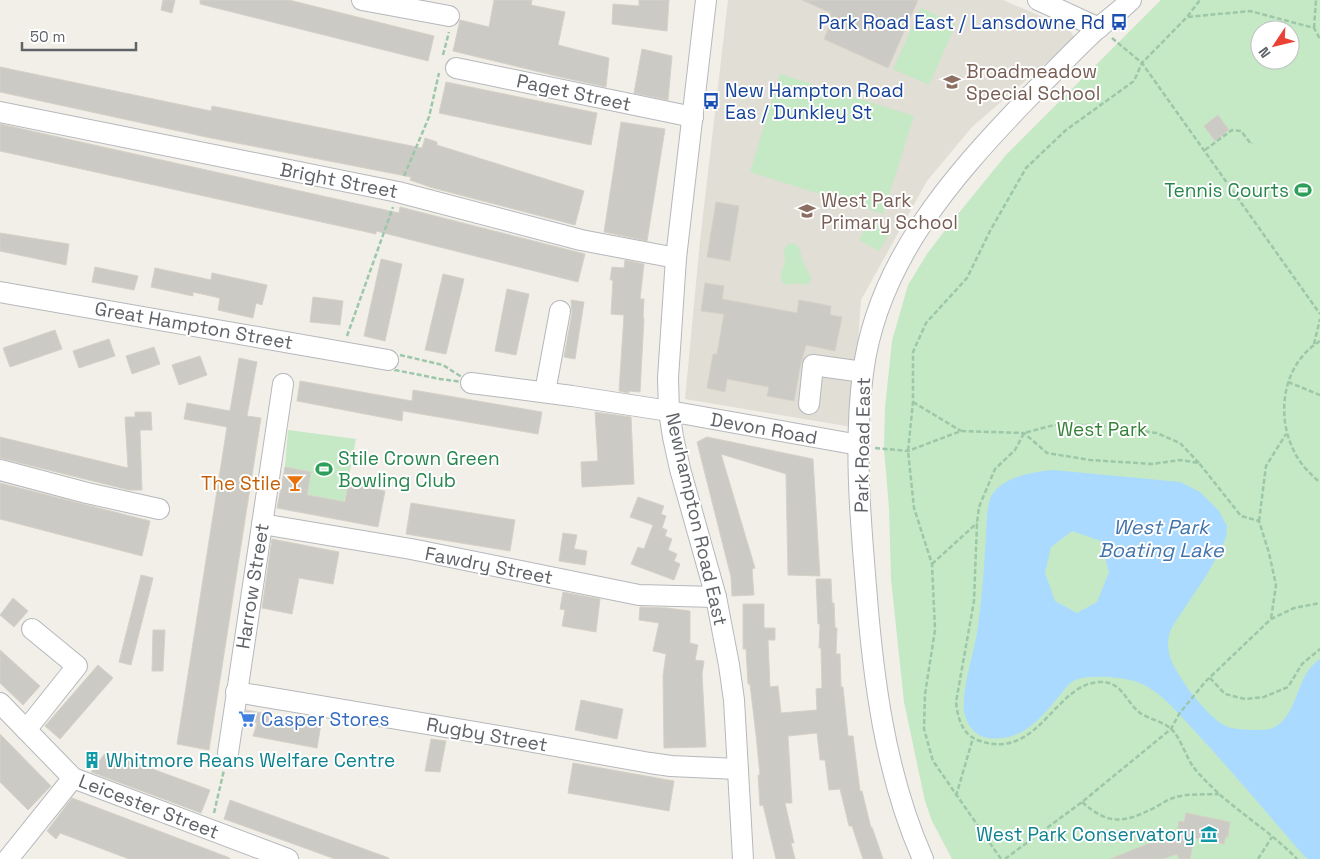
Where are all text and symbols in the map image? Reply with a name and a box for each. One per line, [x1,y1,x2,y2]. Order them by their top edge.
place label: Park Road East / Lansdowne Rd [818,10,1105,35]
bus stop icon: Park Road East / Lansdowne Rd [1109,12,1129,32]
scale bar [22,20,136,52]
north arrow [1250,20,1300,70]
text: 50 m [30,27,65,46]
text: N [1254,43,1274,61]
place label: Broadmeadow Special School [966,59,1100,106]
street label: Paget Street [514,68,634,117]
school or university icon: Broadmeadow Special School [942,72,962,92]
place label: New Hampton Road Eas / Dunkley St [725,78,904,125]
bus stop icon: New Hampton Road Eas / Dunkley St [701,91,721,111]
street label: Bright Street [278,157,400,204]
place label: Tennis Courts [1164,178,1289,203]
sports icon: Tennis Courts [1293,180,1313,200]
place label: West Park Primary School [821,188,958,235]
school or university icon: West Park Primary School [797,201,817,221]
street label: Great Hampton Street [93,296,295,355]
street label: Park Road East [849,377,876,513]
street label: Devon Road [708,407,819,450]
street label: Newhampton Road East [660,410,733,628]
park label: West Park [1057,417,1147,442]
place label: Stile Crown Green Bowling Club [338,446,500,493]
sports icon: Stile Crown Green Bowling Club [314,459,334,479]
place label: The Stile [201,471,281,496]
bar icon: The Stile [285,473,305,493]
water label: West Park Boating Lake [1098,514,1225,563]
street label: Harrow Street [230,521,275,651]
street label: Fawdry Street [423,541,555,590]
place label: Casper Stores [261,707,389,732]
supermarket icon: Casper Stores [237,709,257,729]
street label: Rugby Street [424,712,549,757]
place label: Whitmore Reans Welfare Centre [106,748,395,773]
building icon: Whitmore Reans Welfare Centre [82,750,102,770]
street label: Leicester Street [75,768,223,845]
place label: West Park Conservatory [976,822,1195,847]
museum icon: West Park Conservatory [1199,824,1219,844]

